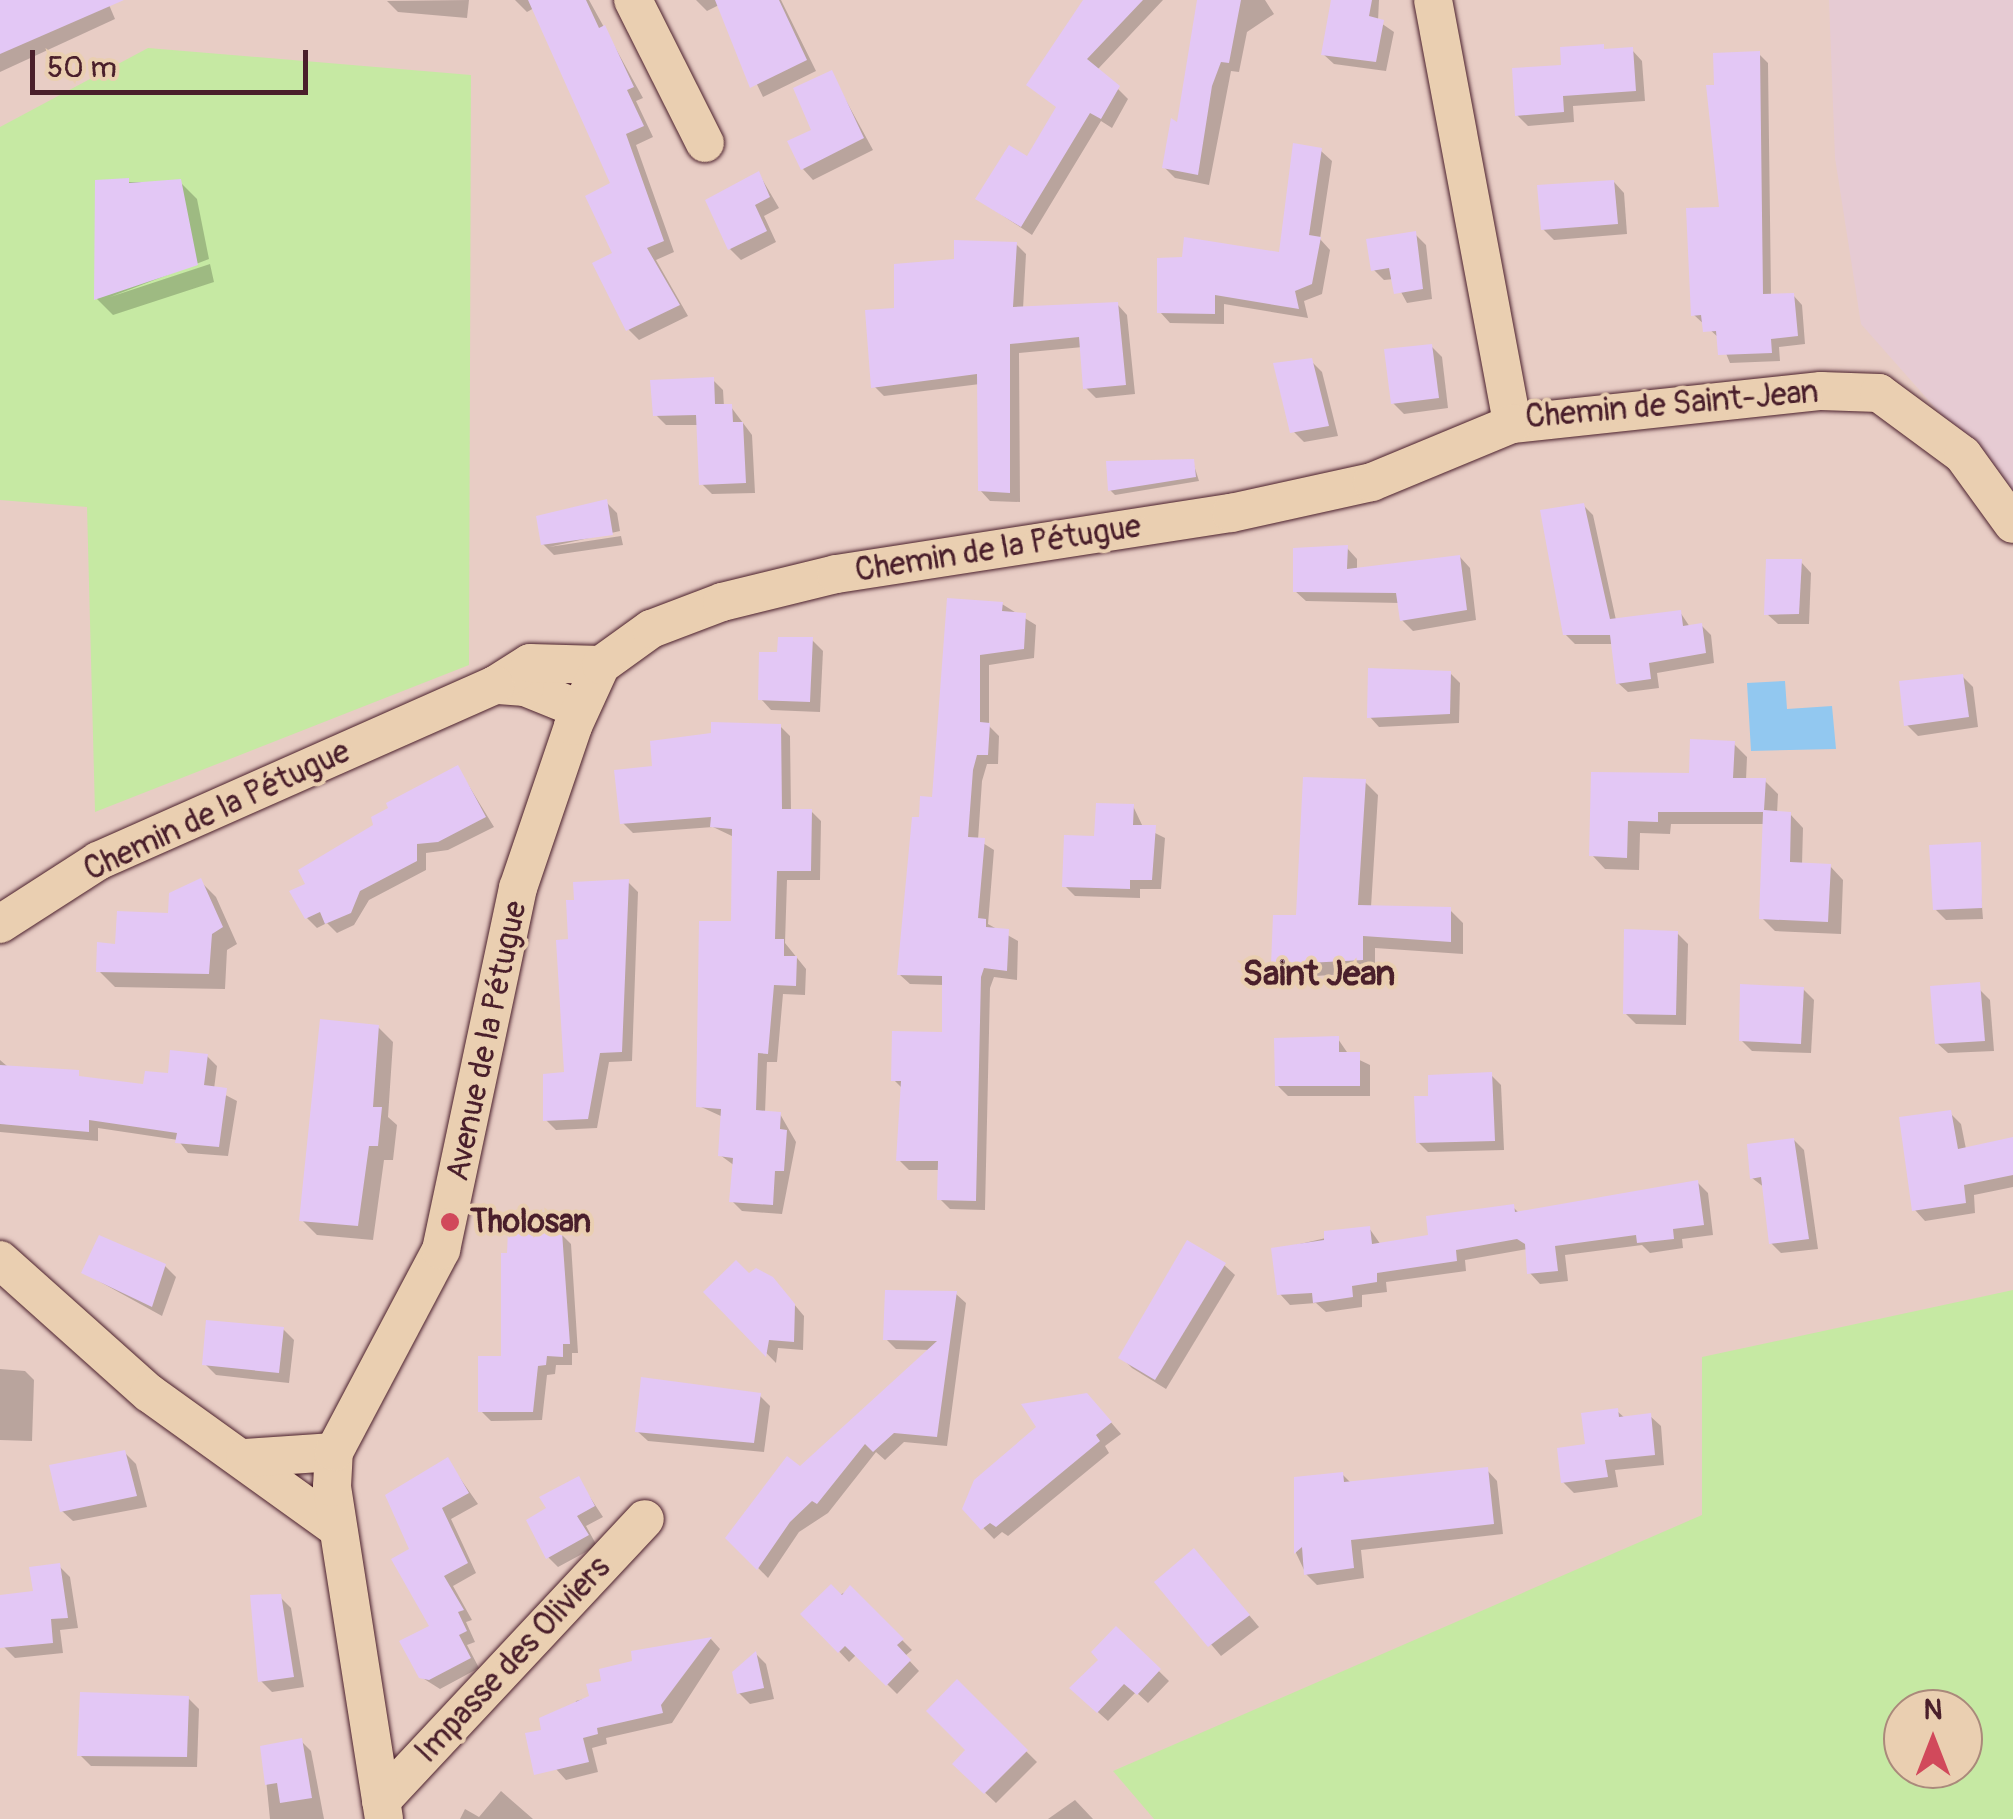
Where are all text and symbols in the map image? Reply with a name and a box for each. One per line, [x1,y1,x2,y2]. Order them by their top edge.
scale bar [35,30,312,92]
text: 50 m [47,49,117,86]
street label: Chemin de Saint-Jean [1524,373,1820,437]
street label: Chemin de la Pétugue [852,507,1144,591]
street label: Chemin de la Pétugue [78,733,356,889]
street label: Avenue de la Pétugue [439,898,535,1184]
district label: Saint Jean [1243,953,1395,995]
place label: Tholosan [470,1203,591,1241]
marker: Tholosan [439,1211,461,1233]
street label: Impasse des Oliviers [408,1549,618,1771]
north arrow [1883,1689,1983,1789]
text: N [1924,1693,1942,1728]

